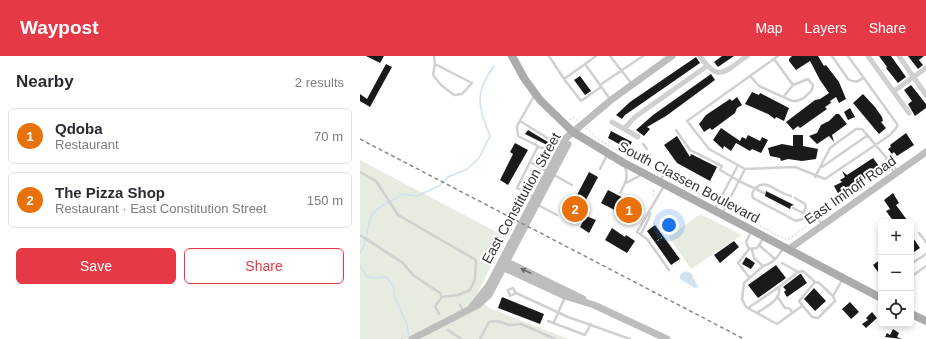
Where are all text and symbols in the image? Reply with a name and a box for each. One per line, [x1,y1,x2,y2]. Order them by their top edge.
text: Waypost [20,17,98,38]
text: Map [755,20,783,36]
text: Layers [805,20,847,36]
text: Share [869,20,906,36]
text: Nearby [16,72,74,91]
text: 2 results [295,75,344,90]
text: Qdoba [55,120,103,137]
text: 1 [26,129,34,144]
text: 70 m [314,129,343,144]
street label: East Constitution Street [478,130,564,266]
text: Restaurant [55,137,119,152]
street label: South Classen Boulevard [615,138,763,226]
street label: East Imhoff Road [801,152,899,228]
text: The Pizza Shop [55,184,165,201]
text: 2 [26,193,34,208]
text: 150 m [307,193,343,208]
pin: 2 [562,194,588,224]
pin: 1 [616,195,642,225]
text: Restaurant · East Constitution Street [55,201,267,216]
your location [659,215,679,235]
map controls [878,219,914,327]
button: + [878,219,914,255]
button: Save [16,248,176,284]
button: Share [184,248,344,284]
button: − [878,255,914,291]
one-way arrow [520,268,532,274]
button: locate [878,291,914,327]

